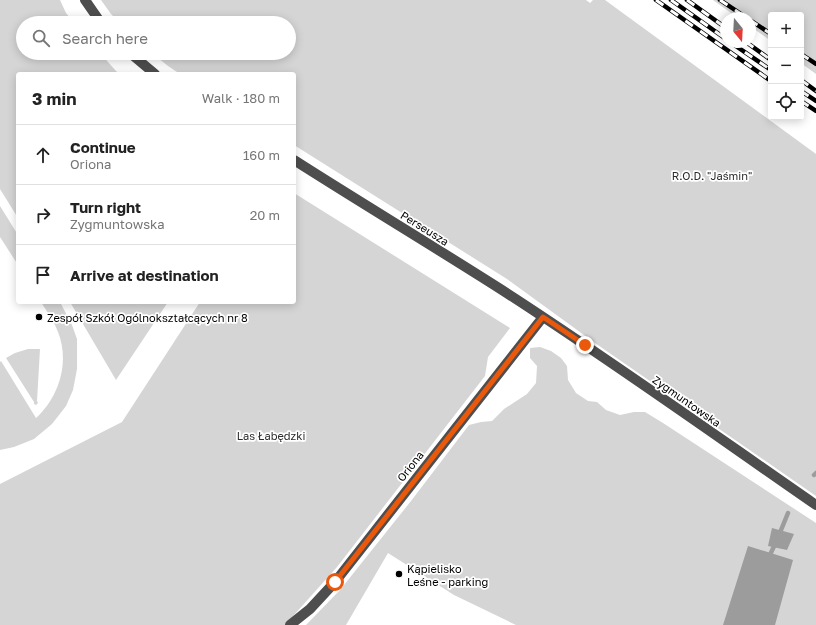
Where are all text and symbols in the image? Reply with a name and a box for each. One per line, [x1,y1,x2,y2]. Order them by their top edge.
north arrow [720,12,756,48]
map controls [768,12,804,120]
button: + [768,12,804,48]
search box [16,16,296,60]
icon: search [30,27,52,49]
text: Search here [62,29,148,47]
button: − [768,48,804,84]
button: locate [768,84,804,120]
text: 3 min [32,88,76,109]
text: Walk · 180 m [202,90,280,106]
text: Continue [70,138,136,156]
icon: ahead [32,144,54,166]
text: 160 m [243,147,280,163]
text: Oriona [70,156,111,172]
park label: R.O.D. "Jaśmin" [672,169,752,182]
text: Turn right [70,198,141,216]
icon: right [32,204,54,226]
text: 20 m [250,207,280,223]
street label: Perseusza [399,208,451,248]
text: Zygmuntowska [70,216,165,232]
icon: arrive [32,264,54,286]
text: Arrive at destination [70,266,219,284]
place label: Zespół Szkół Ogólnokształcących nr 8 [47,311,248,324]
marker: Zespół Szkół Ogólnokształcących nr 8 [34,312,44,322]
route end [576,336,594,354]
street label: Zygmuntowska [650,373,724,429]
park label: Las Łabędzki [237,429,305,442]
street label: Oriona [394,448,426,484]
place label: Kąpielisko Leśne - parking [407,562,488,588]
marker: Kąpielisko Leśne - parking [394,569,404,579]
route start [326,573,344,591]

